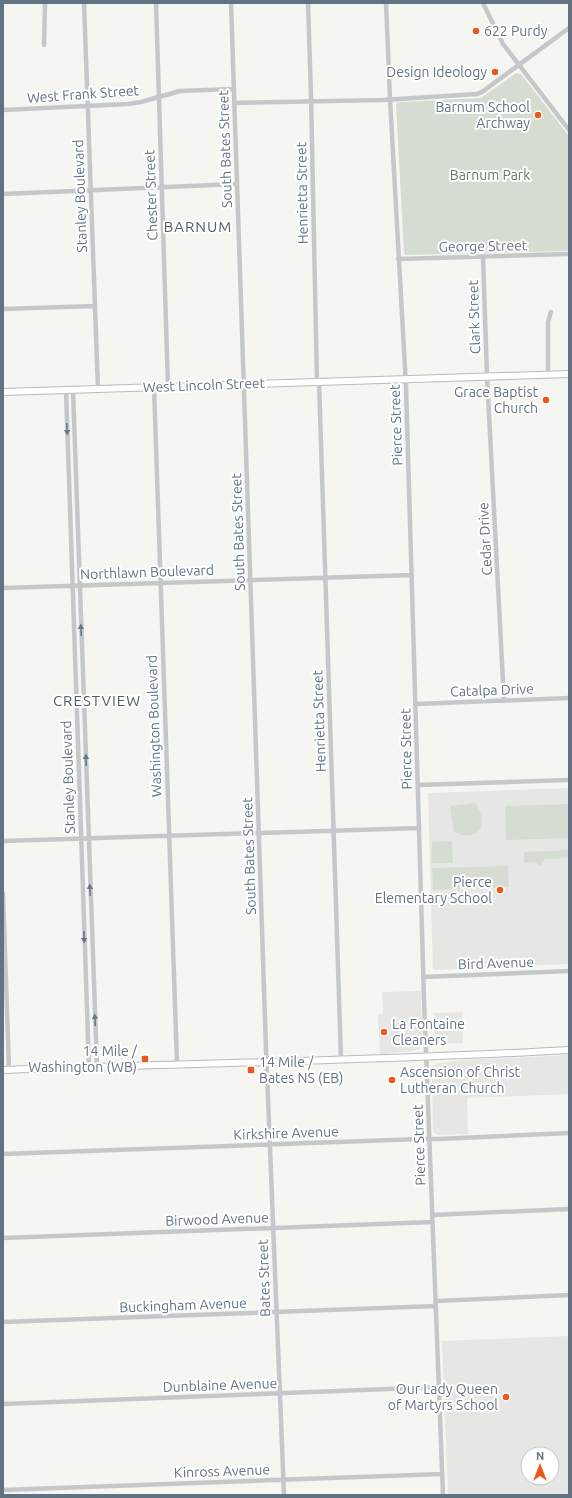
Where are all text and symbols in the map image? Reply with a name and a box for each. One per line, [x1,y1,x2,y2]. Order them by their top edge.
place label: 622 Purdy [484,23,548,39]
marker: 622 Purdy [471,26,481,36]
place label: Design Ideology [386,64,487,80]
marker: Design Ideology [490,67,500,77]
street label: West Frank Street [26,82,140,106]
street label: South Bates Street [215,89,235,208]
place label: Barnum School Archway [435,99,530,131]
marker: Barnum School Archway [533,110,543,120]
street label: Stanley Boulevard [70,139,90,253]
street label: Henrietta Street [293,141,311,244]
street label: Chester Street [141,149,161,241]
park label: Barnum Park [450,167,530,183]
district label: BARNUM [164,218,232,235]
street label: George Street [439,237,528,255]
street label: Clark Street [465,279,483,354]
street label: West Lincoln Street [143,375,266,395]
street label: Pierce Street [387,384,405,466]
place label: Grace Baptist Church [454,384,538,416]
marker: Grace Baptist Church [541,395,551,405]
one-way arrow [64,423,70,436]
street label: South Bates Street [228,472,248,591]
street label: Cedar Drive [475,502,495,576]
street label: Northlawn Boulevard [80,562,214,582]
one-way arrow [78,624,85,636]
street label: Washington Boulevard [144,655,164,797]
street label: Henrietta Street [309,669,329,772]
street label: Catalpa Drive [450,681,534,699]
district label: CRESTVIEW [53,692,141,709]
street label: Pierce Street [397,708,415,790]
street label: Stanley Boulevard [58,720,78,834]
one-way arrow [83,753,89,766]
street label: South Bates Street [239,796,259,915]
place label: Pierce Elementary School [375,874,492,906]
one-way arrow [87,883,93,896]
marker: Pierce Elementary School [495,885,505,895]
one-way arrow [81,931,88,943]
street label: Bird Avenue [458,954,534,972]
one-way arrow [92,1013,98,1026]
place label: La Fontaine Cleaners [392,1016,465,1048]
marker: La Fontaine Cleaners [379,1027,389,1037]
place label: 14 Mile / Washington (WB) [28,1043,138,1075]
marker: 14 Mile / Washington (WB) [140,1054,150,1064]
place label: 14 Mile / Bates NS (EB) [259,1054,343,1086]
place label: Ascension of Christ Lutheran Church [400,1064,521,1096]
marker: 14 Mile / Bates NS (EB) [246,1065,256,1075]
marker: Ascension of Christ Lutheran Church [387,1075,397,1085]
street label: Pierce Street [410,1104,428,1186]
street label: Kirkshire Avenue [233,1123,339,1143]
street label: Birwood Avenue [165,1209,269,1229]
street label: Bates Street [255,1238,273,1317]
street label: Buckingham Avenue [119,1295,247,1315]
street label: Dunblaine Avenue [163,1375,277,1395]
place label: Our Lady Queen of Martyrs School [388,1381,498,1413]
marker: Our Lady Queen of Martyrs School [501,1392,511,1402]
north arrow [520,1446,560,1486]
text: N [536,1450,544,1462]
street label: Kinross Avenue [174,1461,270,1481]

